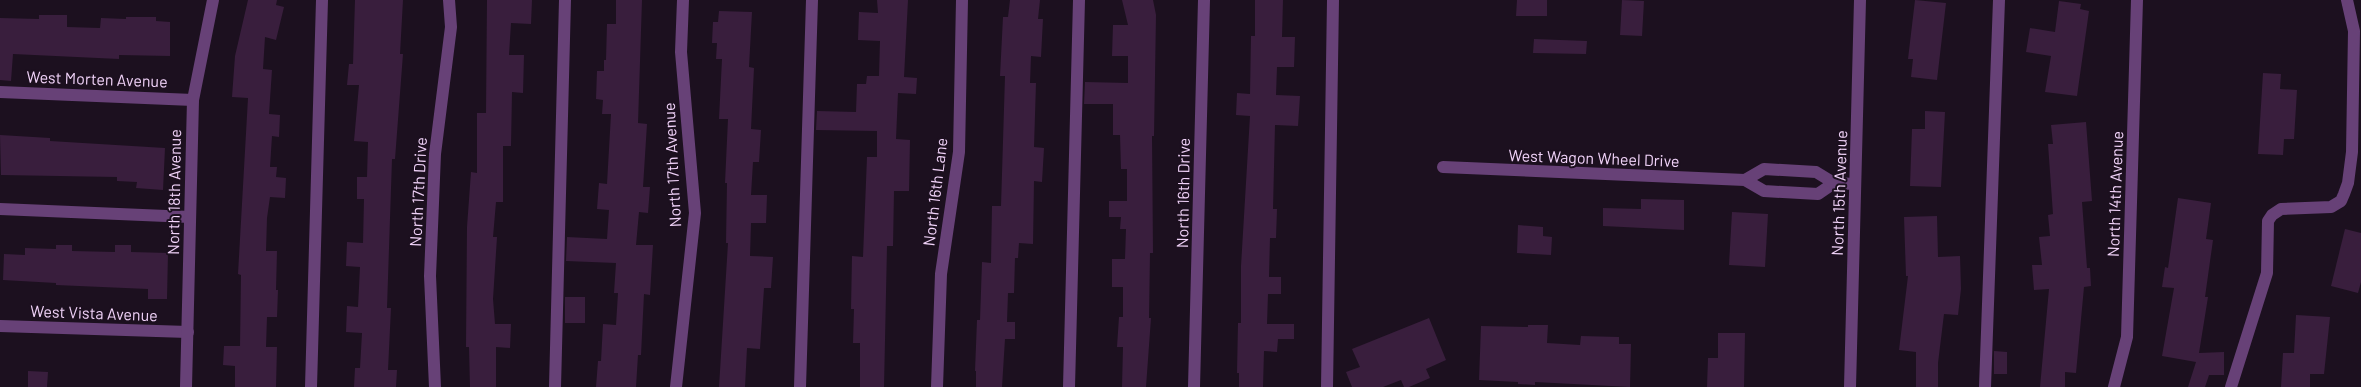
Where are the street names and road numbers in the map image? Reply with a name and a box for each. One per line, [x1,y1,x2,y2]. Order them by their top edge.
street label: West Morten Avenue [26,67,168,90]
street label: North 17th Avenue [659,102,684,228]
street label: North 18th Avenue [163,129,184,255]
street label: North 15th Avenue [1827,130,1850,256]
street label: North 14th Avenue [2103,131,2126,257]
street label: North 17th Drive [405,137,430,247]
street label: North 16th Lane [918,137,951,247]
street label: North 16th Drive [1172,138,1193,248]
street label: West Wagon Wheel Drive [1508,145,1680,170]
street label: West Vista Avenue [30,301,158,324]

